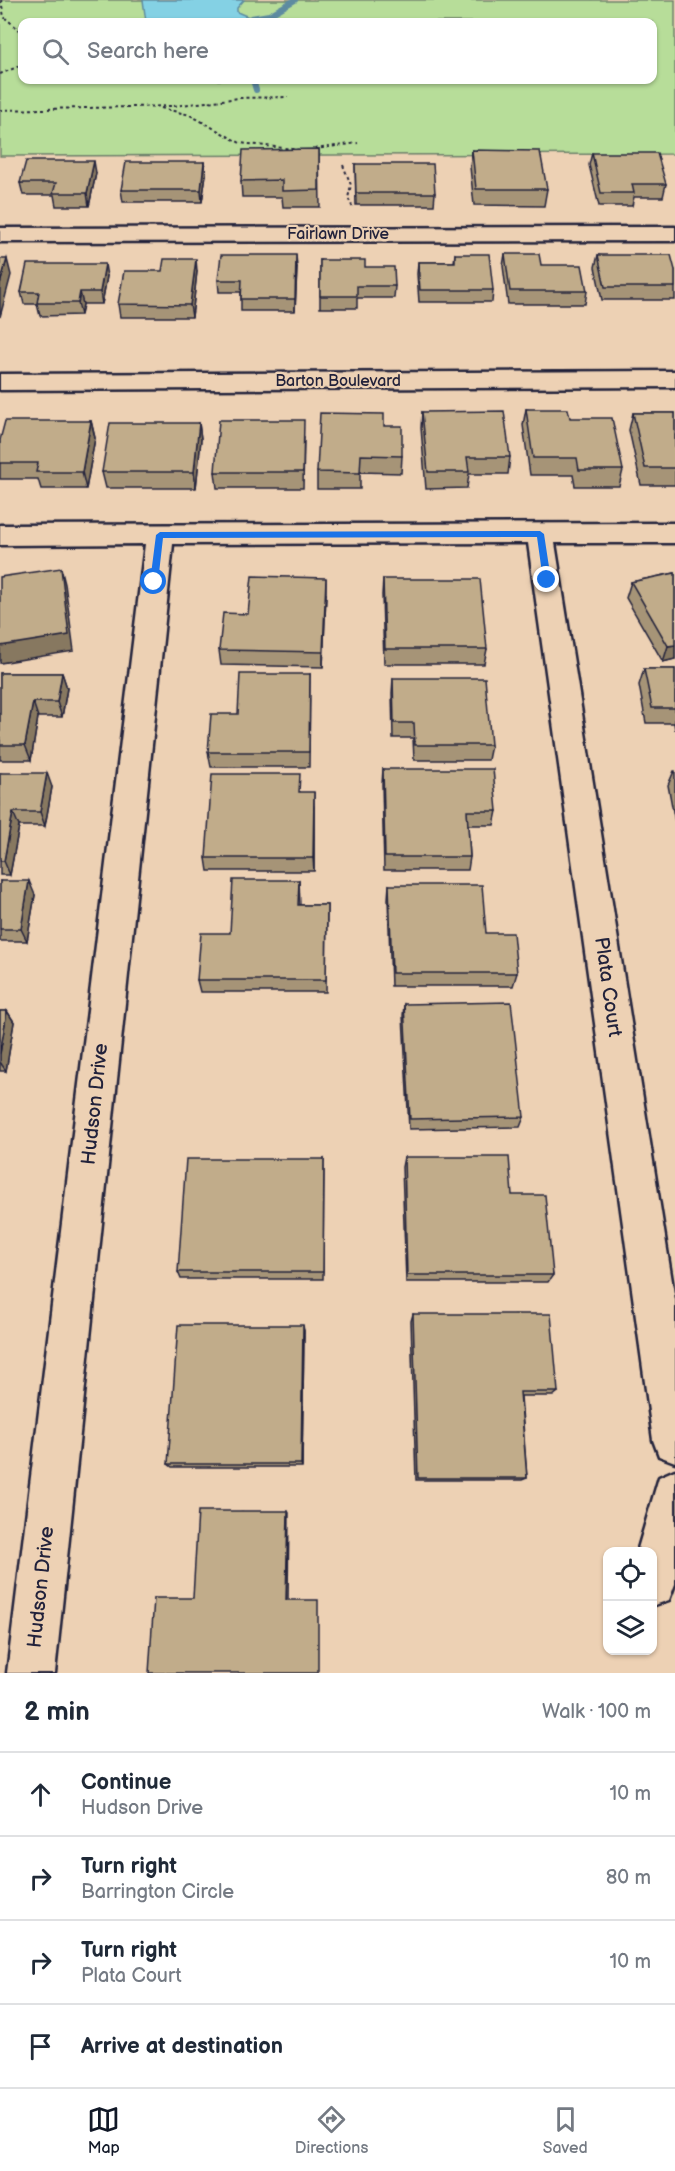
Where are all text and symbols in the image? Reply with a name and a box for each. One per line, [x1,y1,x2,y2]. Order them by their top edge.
search box [18,18,657,84]
icon: search [39,35,72,68]
text: Search here [87,38,209,65]
street label: Fairlawn Drive [287,225,389,244]
street label: Barton Boulevard [275,372,401,391]
route end [533,566,559,592]
route start [140,568,166,594]
street label: Plata Court [589,936,627,1038]
street label: Hudson Drive [77,1042,113,1166]
street label: Hudson Drive [23,1525,59,1649]
map controls [603,1547,657,1655]
button: locate [603,1547,657,1601]
button: layers [603,1601,657,1655]
text: 2 min [24,1697,90,1728]
text: Walk · 100 m [542,1700,651,1724]
text: Continue [81,1769,171,1796]
icon: ahead [24,1778,57,1811]
text: 10 m [610,1782,651,1806]
text: Hudson Drive [81,1796,203,1820]
text: Turn right [81,1853,177,1880]
icon: right [24,1862,57,1895]
text: 80 m [606,1866,651,1890]
text: Barrington Circle [81,1880,234,1904]
text: Turn right [81,1937,177,1964]
icon: right [24,1946,57,1979]
text: 10 m [610,1950,651,1974]
text: Plata Court [81,1964,182,1988]
icon: arrive [24,2030,57,2063]
text: Arrive at destination [81,2033,283,2060]
tab: Map [87,2103,120,2158]
tab: Directions [295,2103,368,2158]
tab: Saved [543,2103,588,2158]

